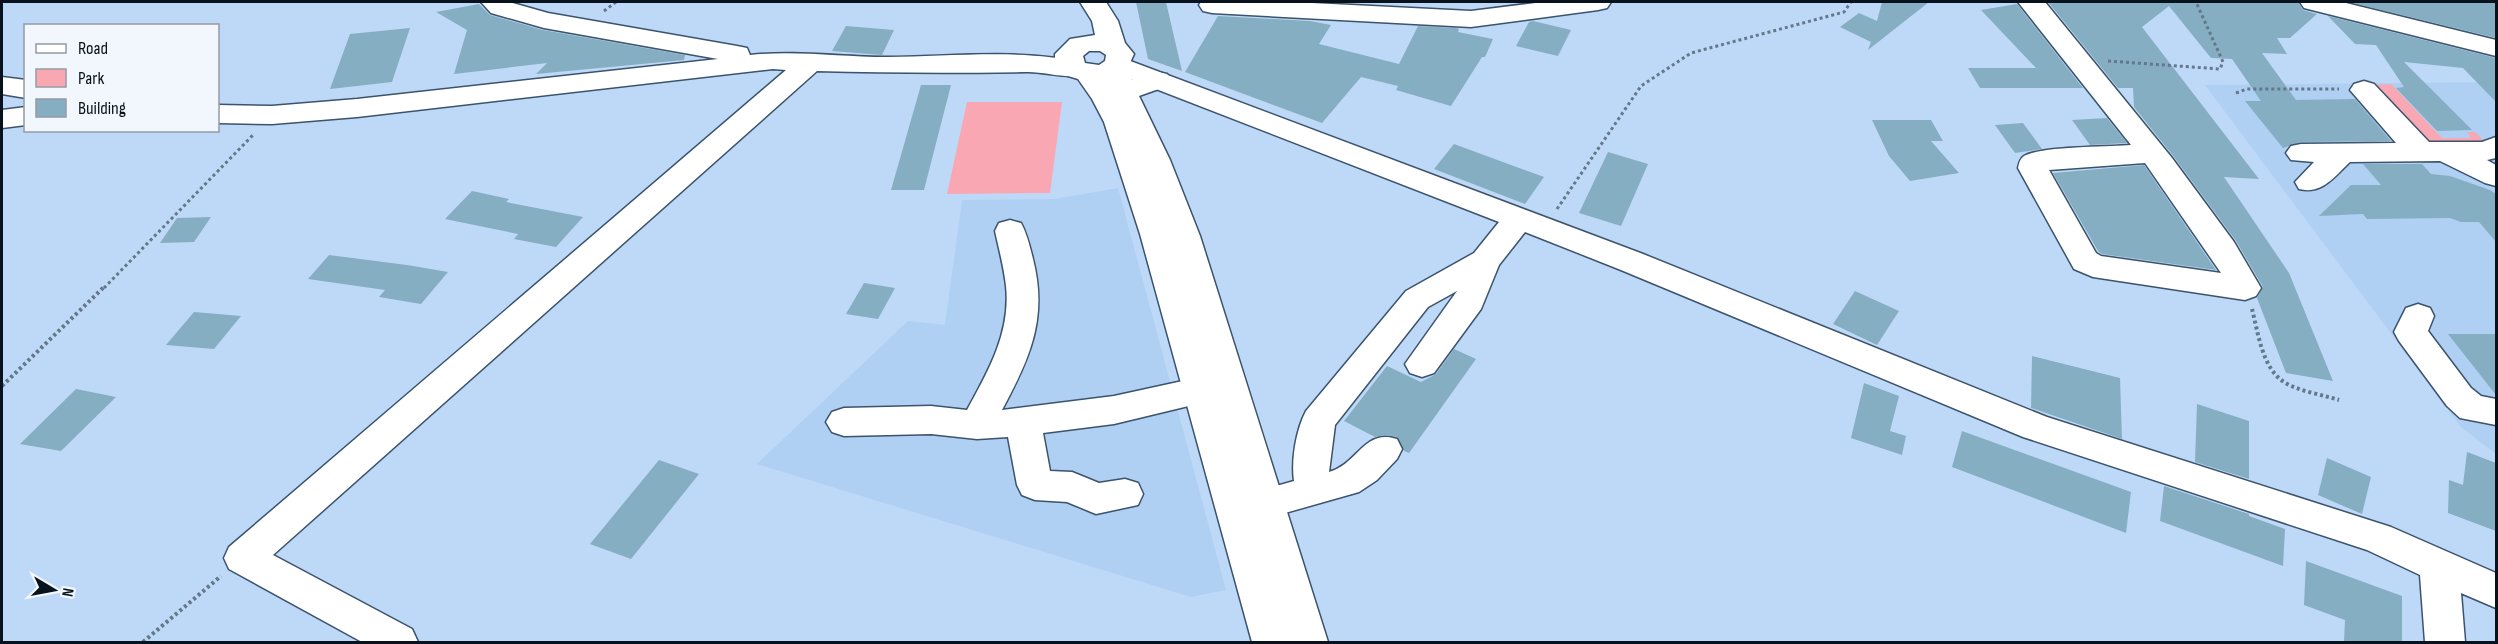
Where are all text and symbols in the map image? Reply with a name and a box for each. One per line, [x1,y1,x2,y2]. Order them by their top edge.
legend [24,24,219,132]
text: Road [78,38,108,59]
text: Park [78,68,104,89]
text: Building [78,98,126,119]
north arrow [24,560,84,620]
text: N [57,586,77,598]

